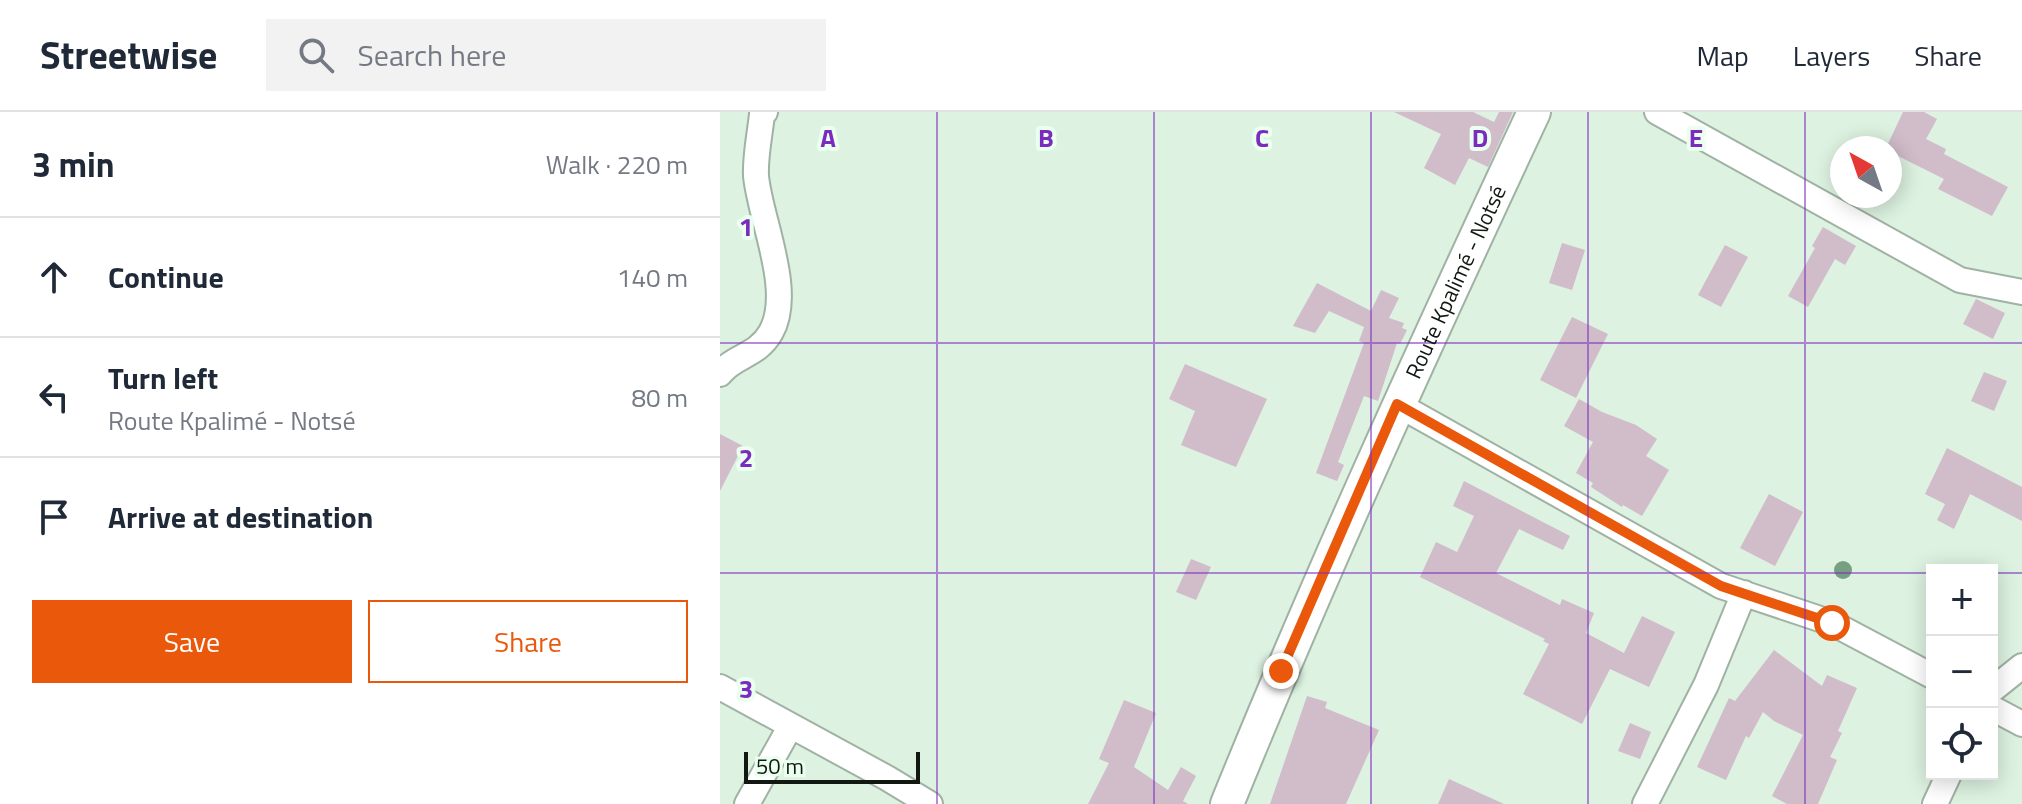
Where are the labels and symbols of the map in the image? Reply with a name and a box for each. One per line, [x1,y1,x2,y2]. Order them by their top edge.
text: A [820,118,836,157]
text: B [1038,118,1054,157]
text: C [1255,118,1269,157]
text: D [1472,118,1488,157]
text: E [1689,118,1703,157]
north arrow [1830,136,1902,208]
street label: Route Kpalimé - Notsé [1396,179,1515,384]
text: 1 [739,207,753,246]
text: 2 [739,438,753,477]
route start [1814,605,1850,641]
route end [1263,653,1299,689]
text: 3 [739,669,753,708]
scale bar [744,748,920,784]

